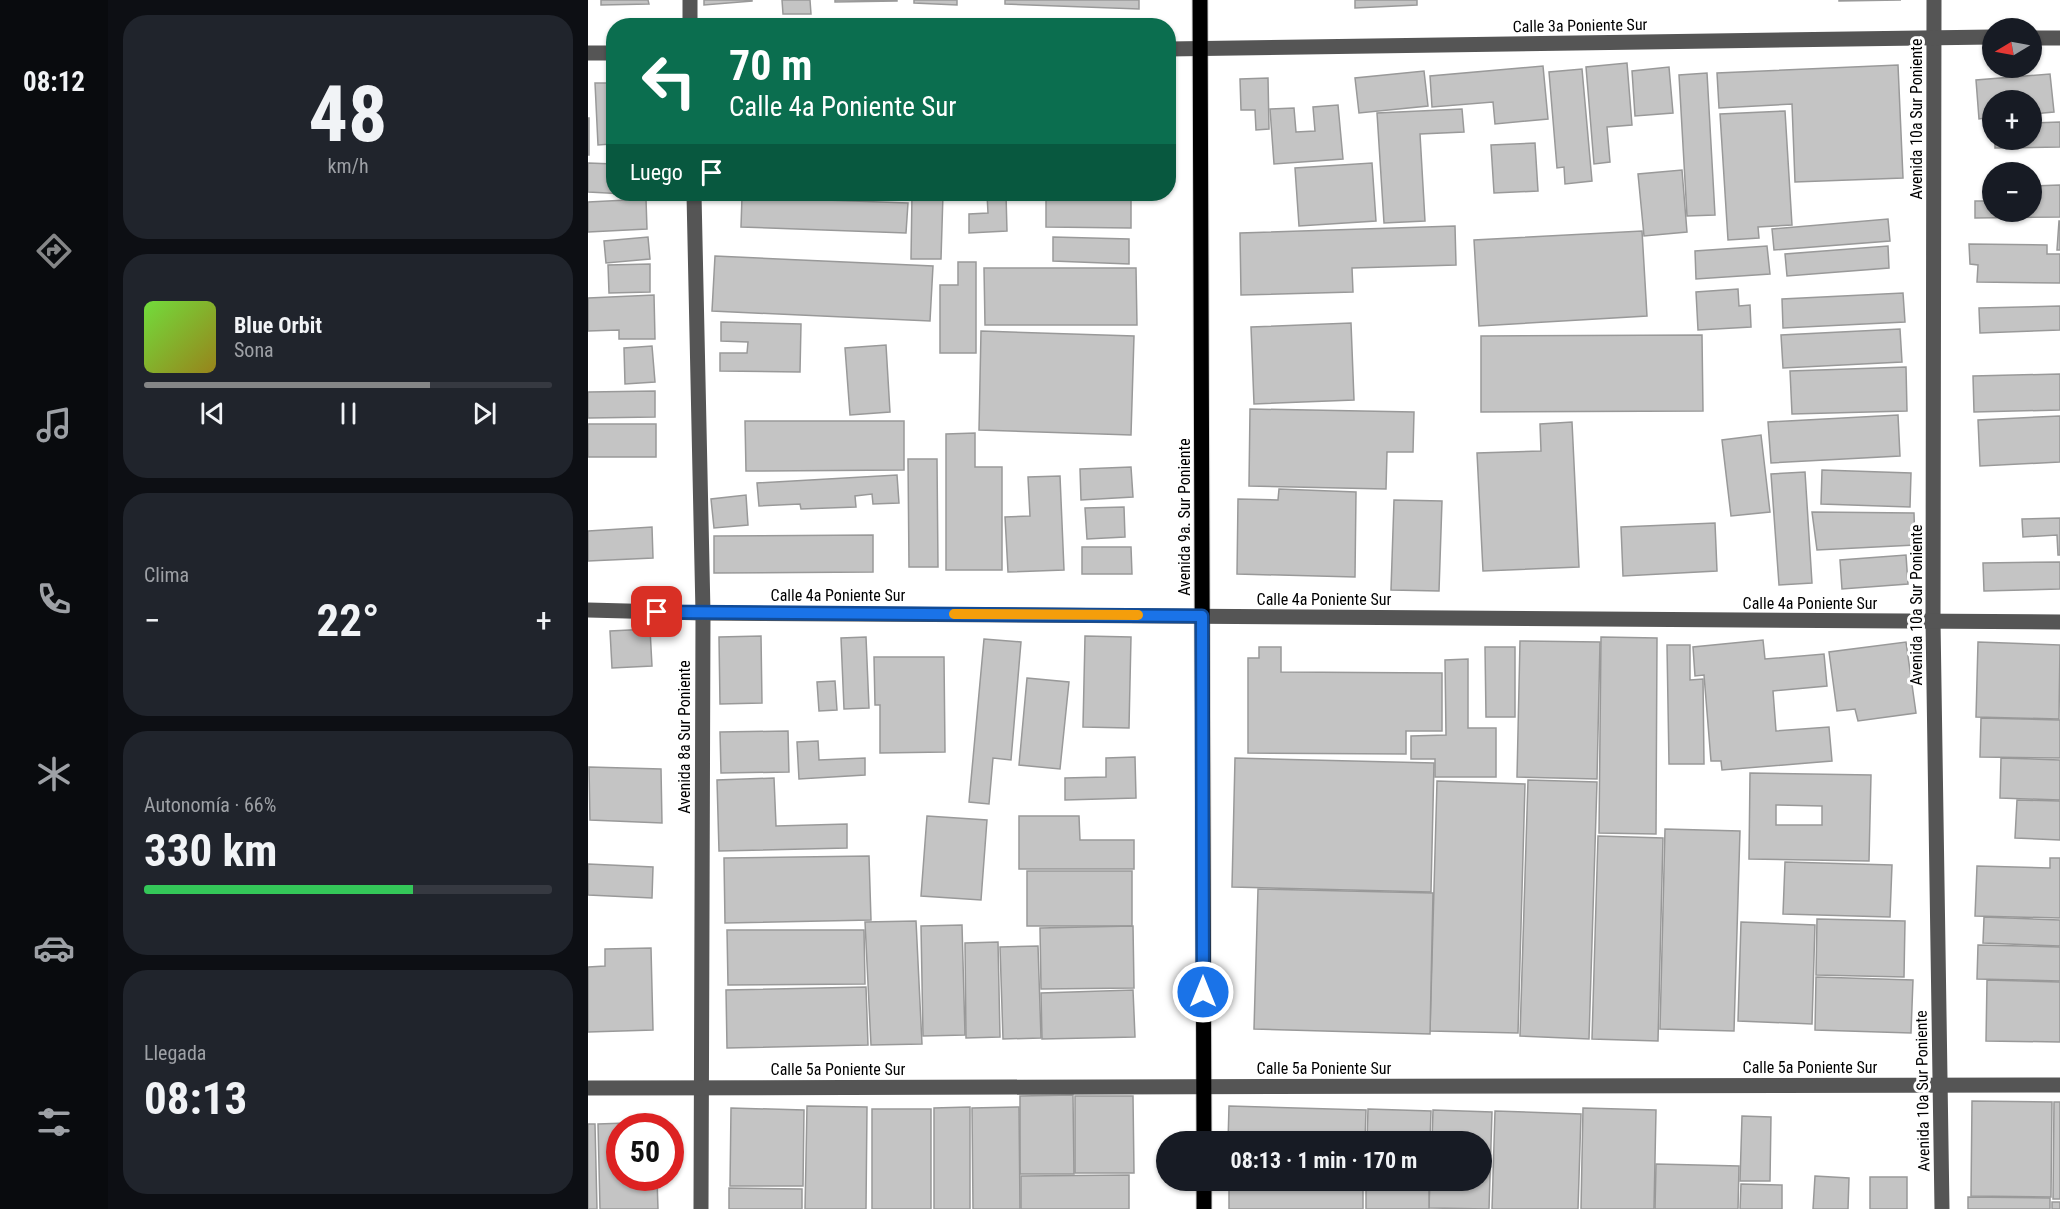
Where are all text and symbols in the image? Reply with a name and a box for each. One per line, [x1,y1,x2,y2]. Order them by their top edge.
street label: Calle 3a Poniente Sur [1512,15,1648,36]
north arrow [1982,18,2042,78]
map controls [1982,18,2042,222]
street label: Avenida 10a Sur Poniente [1907,38,1926,200]
text: 70 m [729,41,812,90]
icon: left [630,42,708,120]
text: 08:12 [23,66,85,98]
text: 48 [309,69,387,160]
button: + [1982,90,2042,150]
text: Calle 4a Poniente Sur [729,91,956,123]
text: km/h [327,154,369,178]
icon: arrive [695,156,728,189]
text: Luego [630,160,683,185]
button: − [1982,162,2042,222]
icon: directions [33,230,75,272]
text: Blue Orbit [234,313,322,338]
text: Sona [234,338,274,362]
icon: previous [196,397,229,430]
icon: pause [332,397,365,430]
icon: next [468,397,501,430]
icon: music [33,404,75,446]
street label: Avenida 9a. Sur Poniente [1175,438,1194,596]
street label: Avenida 10a Sur Poniente [1907,524,1926,686]
text: Clima [144,563,189,587]
icon: phone [33,578,75,620]
pin [631,586,682,637]
street label: Calle 4a Poniente Sur [771,586,906,605]
street label: Calle 4a Poniente Sur [1257,590,1392,609]
text: 22° [317,594,380,647]
street label: Calle 4a Poniente Sur [1743,594,1878,613]
icon: arrive [640,595,673,628]
text: − [144,601,161,640]
text: + [536,601,552,640]
street label: Avenida 8a Sur Poniente [675,660,694,814]
icon: climate [33,753,75,795]
text: Autonomía · 66% [144,793,276,817]
text: 330 km [144,824,277,877]
icon: car [33,927,75,969]
position arrow [1171,960,1235,1024]
street label: Avenida 10a Sur Poniente [1912,1010,1933,1172]
text: Llegada [144,1041,206,1065]
street label: Calle 5a Poniente Sur [1743,1058,1878,1077]
street label: Calle 5a Poniente Sur [1257,1059,1392,1078]
street label: Calle 5a Poniente Sur [771,1060,906,1079]
text: 08:13 [144,1072,247,1125]
icon: filters [33,1101,75,1143]
speed limit sign: 50 [606,1113,684,1191]
text: 08:13 · 1 min · 170 m [1231,1148,1417,1173]

